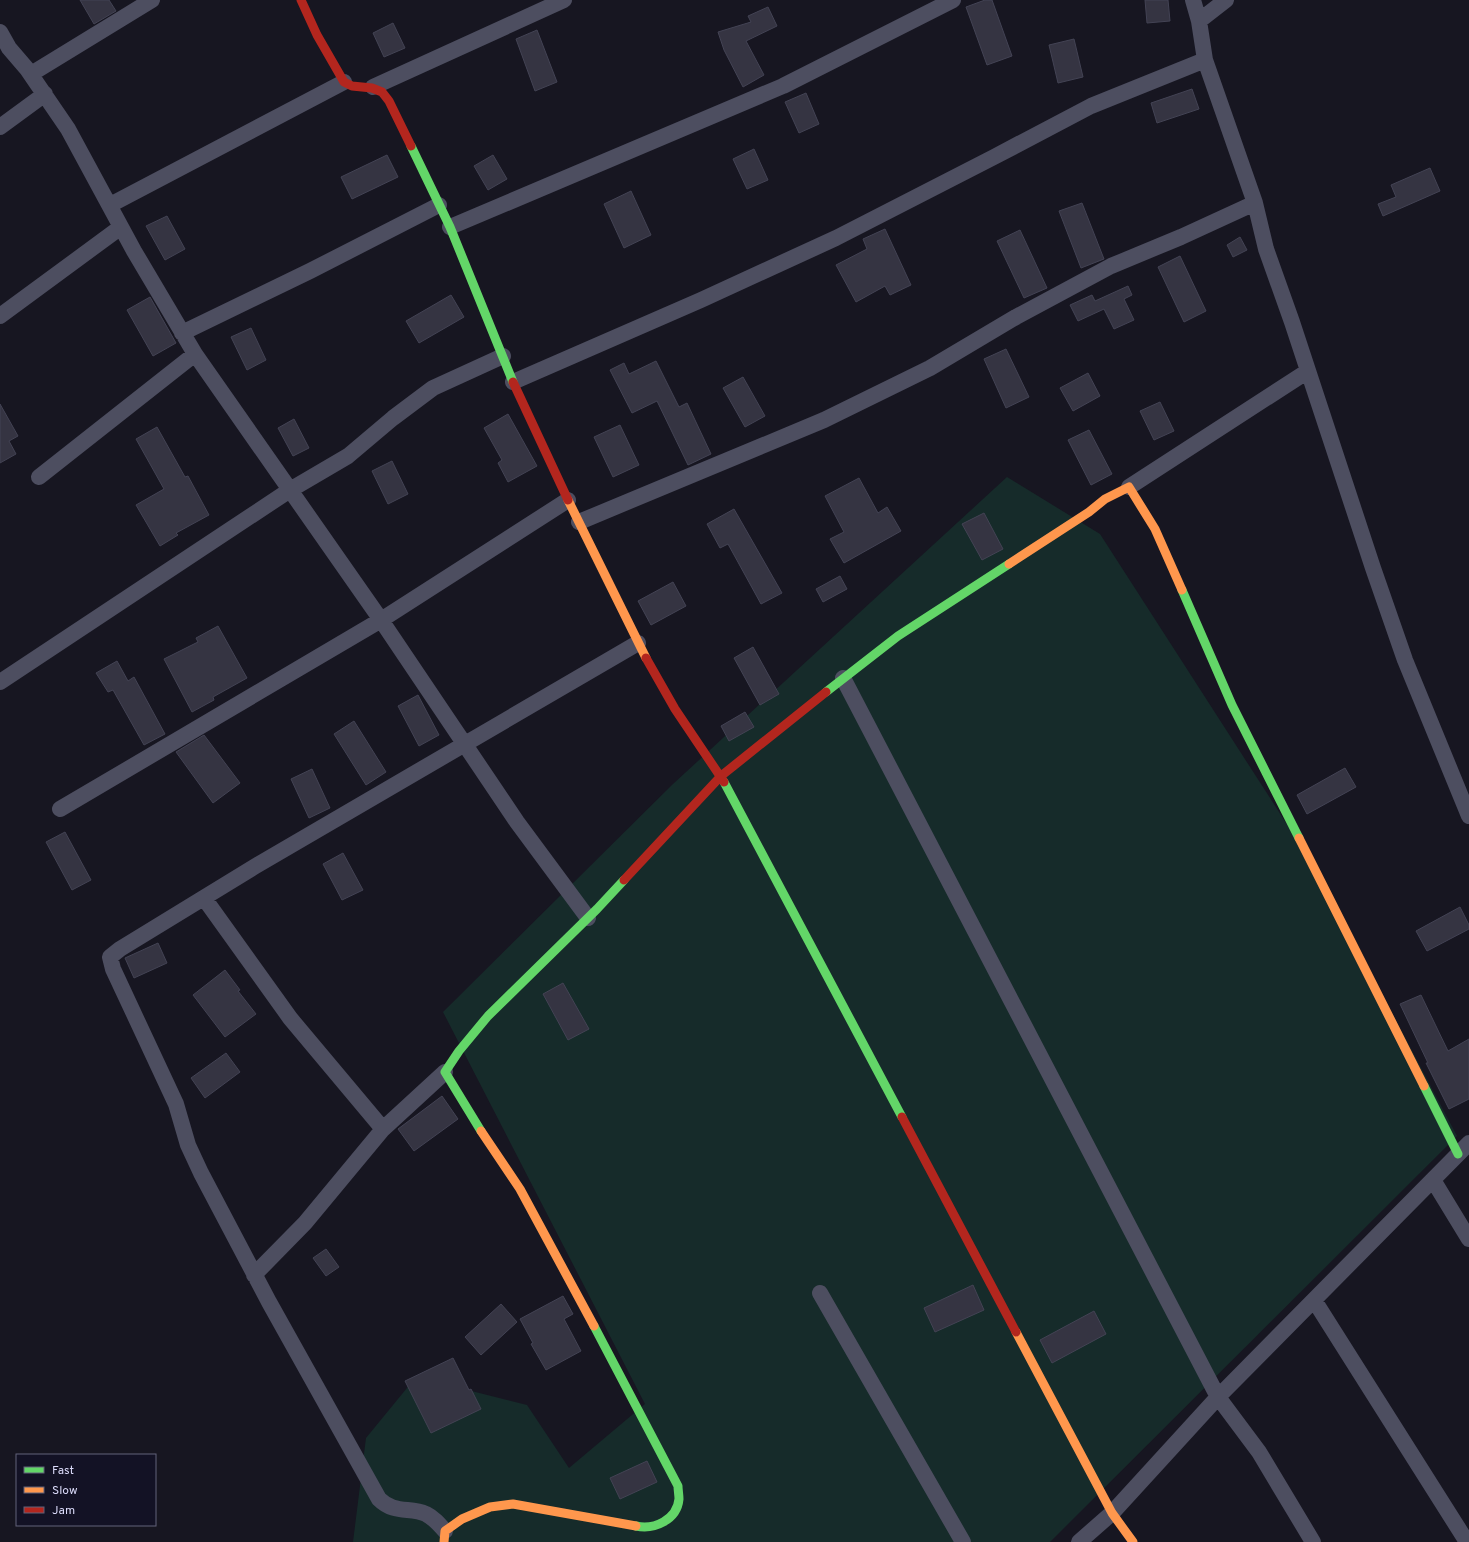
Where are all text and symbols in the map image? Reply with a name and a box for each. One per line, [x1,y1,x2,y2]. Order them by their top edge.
legend [16,1454,156,1526]
text: Fast [52,1463,74,1479]
text: Slow [52,1483,78,1499]
text: Jam [52,1503,75,1519]

